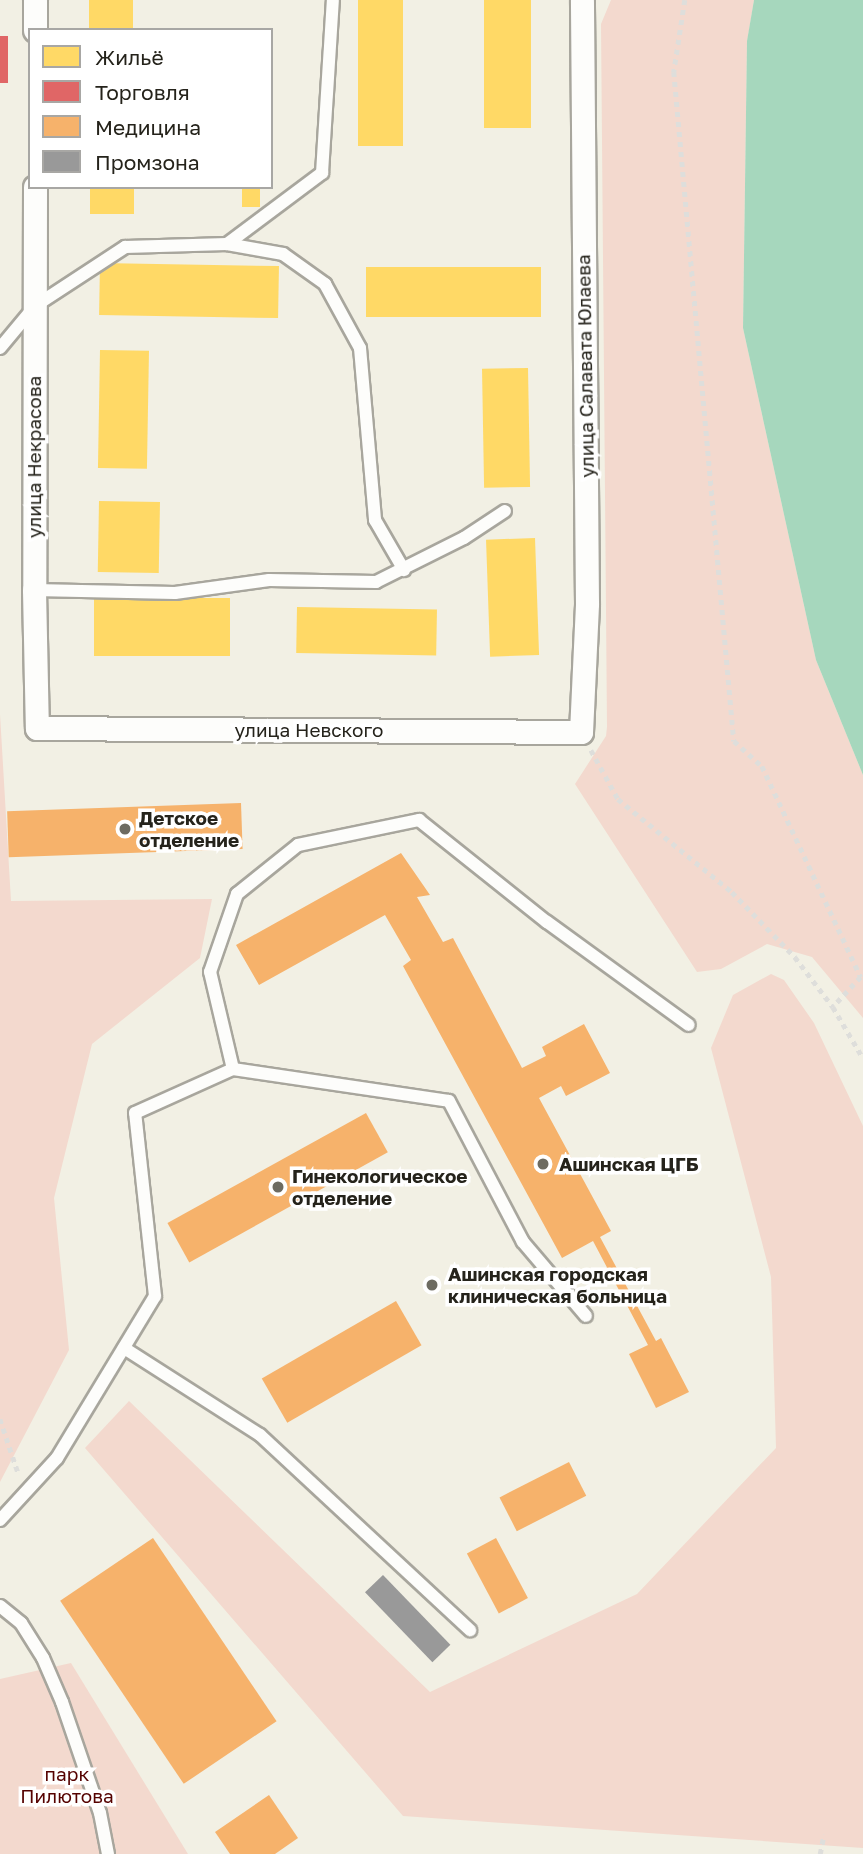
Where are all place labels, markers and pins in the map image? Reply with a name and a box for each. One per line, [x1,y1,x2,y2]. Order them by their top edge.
place label: Детское отделение [139,807,239,851]
marker: Детское отделение [117,821,133,837]
place label: Ашинская ЦГБ [559,1153,699,1175]
marker: Ашинская ЦГБ [533,1154,553,1174]
place label: Гинекологическое отделение [292,1165,468,1209]
marker: Гинекологическое отделение [270,1179,286,1195]
place label: Ашинская городская клиническая больница [448,1263,667,1307]
marker: Ашинская городская клиническая больница [422,1275,442,1295]

